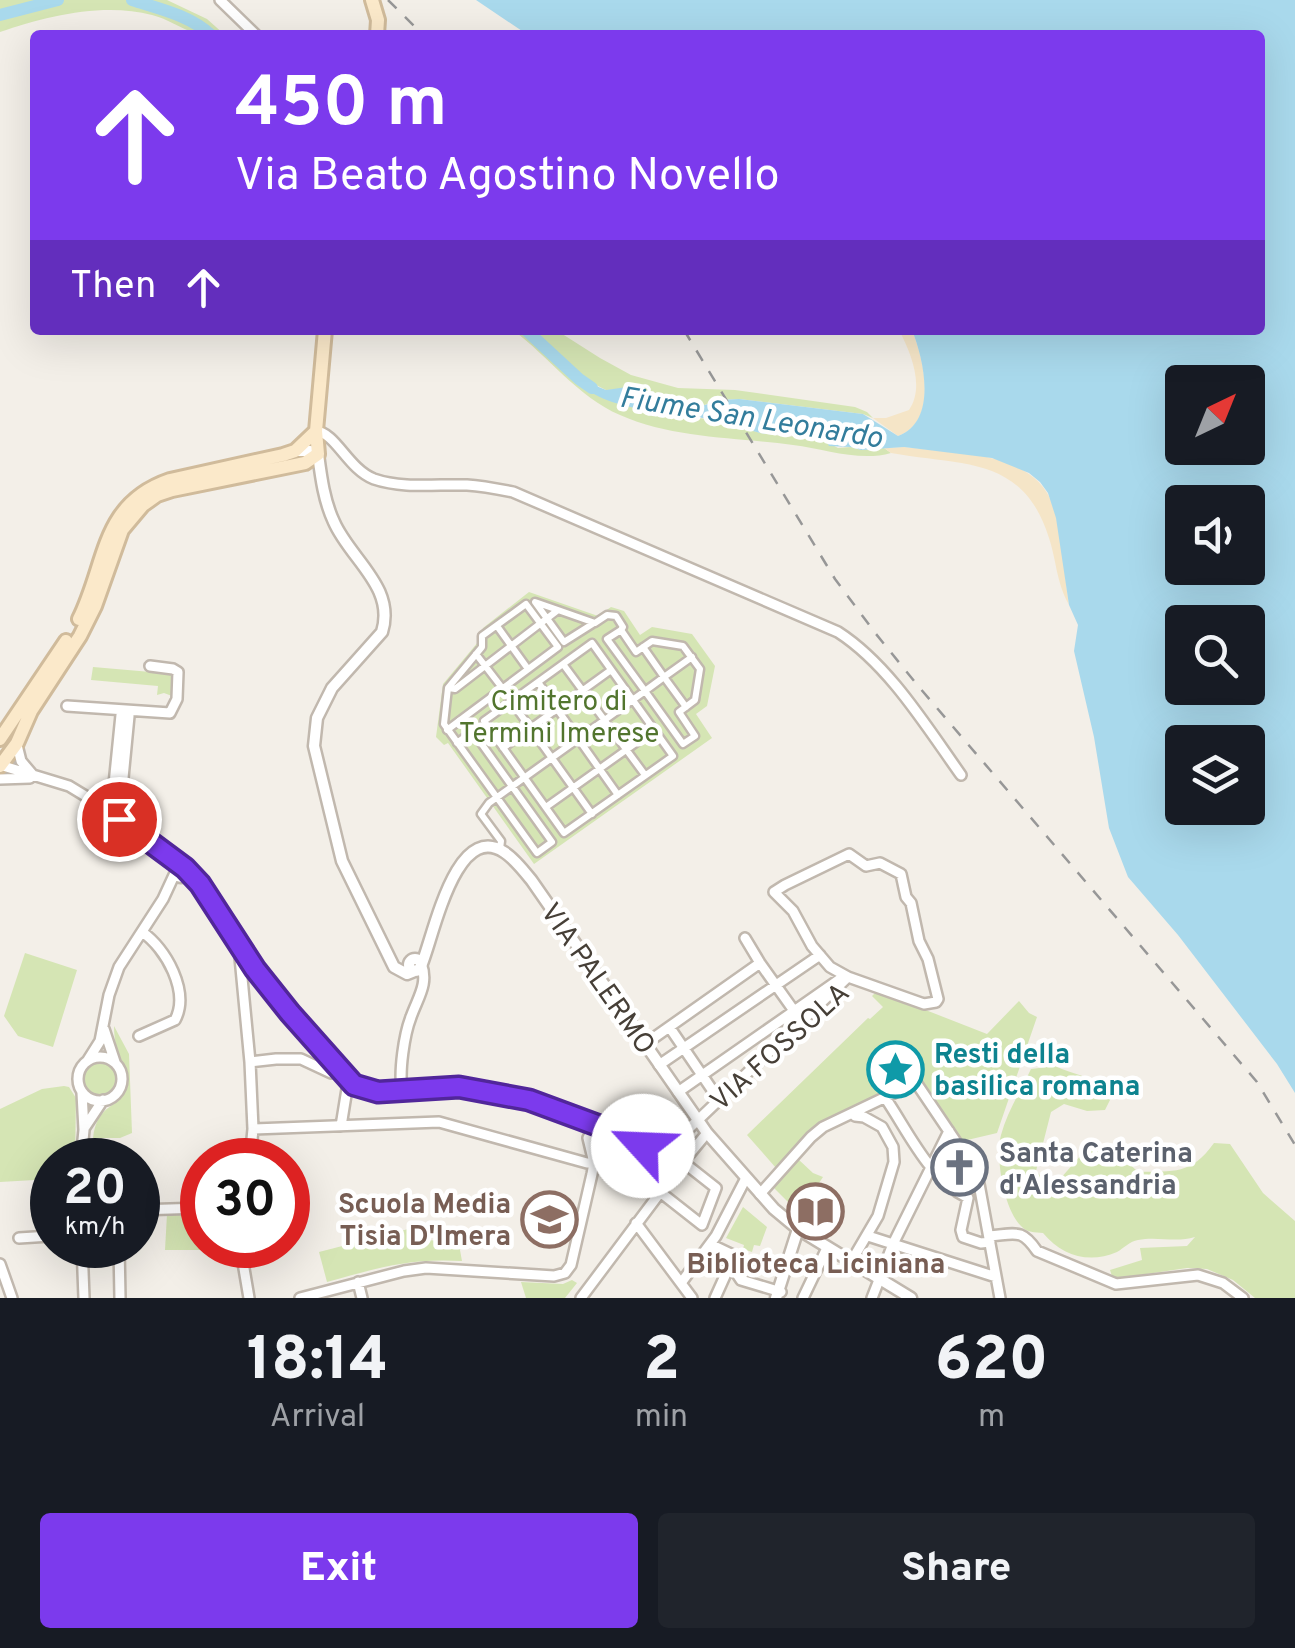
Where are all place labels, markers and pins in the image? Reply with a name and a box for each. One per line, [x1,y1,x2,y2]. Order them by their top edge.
pin [77,777,162,862]
place label: Resti della basilica romana [934,1038,1140,1106]
place icon: Resti della basilica romana [865,1039,925,1099]
place label: Santa Caterina d'Alessandria [999,1137,1193,1205]
church icon: Santa Caterina d'Alessandria [930,1138,990,1198]
library icon: Biblioteca Liciniana [786,1182,846,1242]
place label: Scuola Media Tisia D'Imera [338,1188,511,1256]
school or university icon: Scuola Media Tisia D'Imera [520,1189,580,1249]
place label: Biblioteca Liciniana [687,1248,945,1284]

